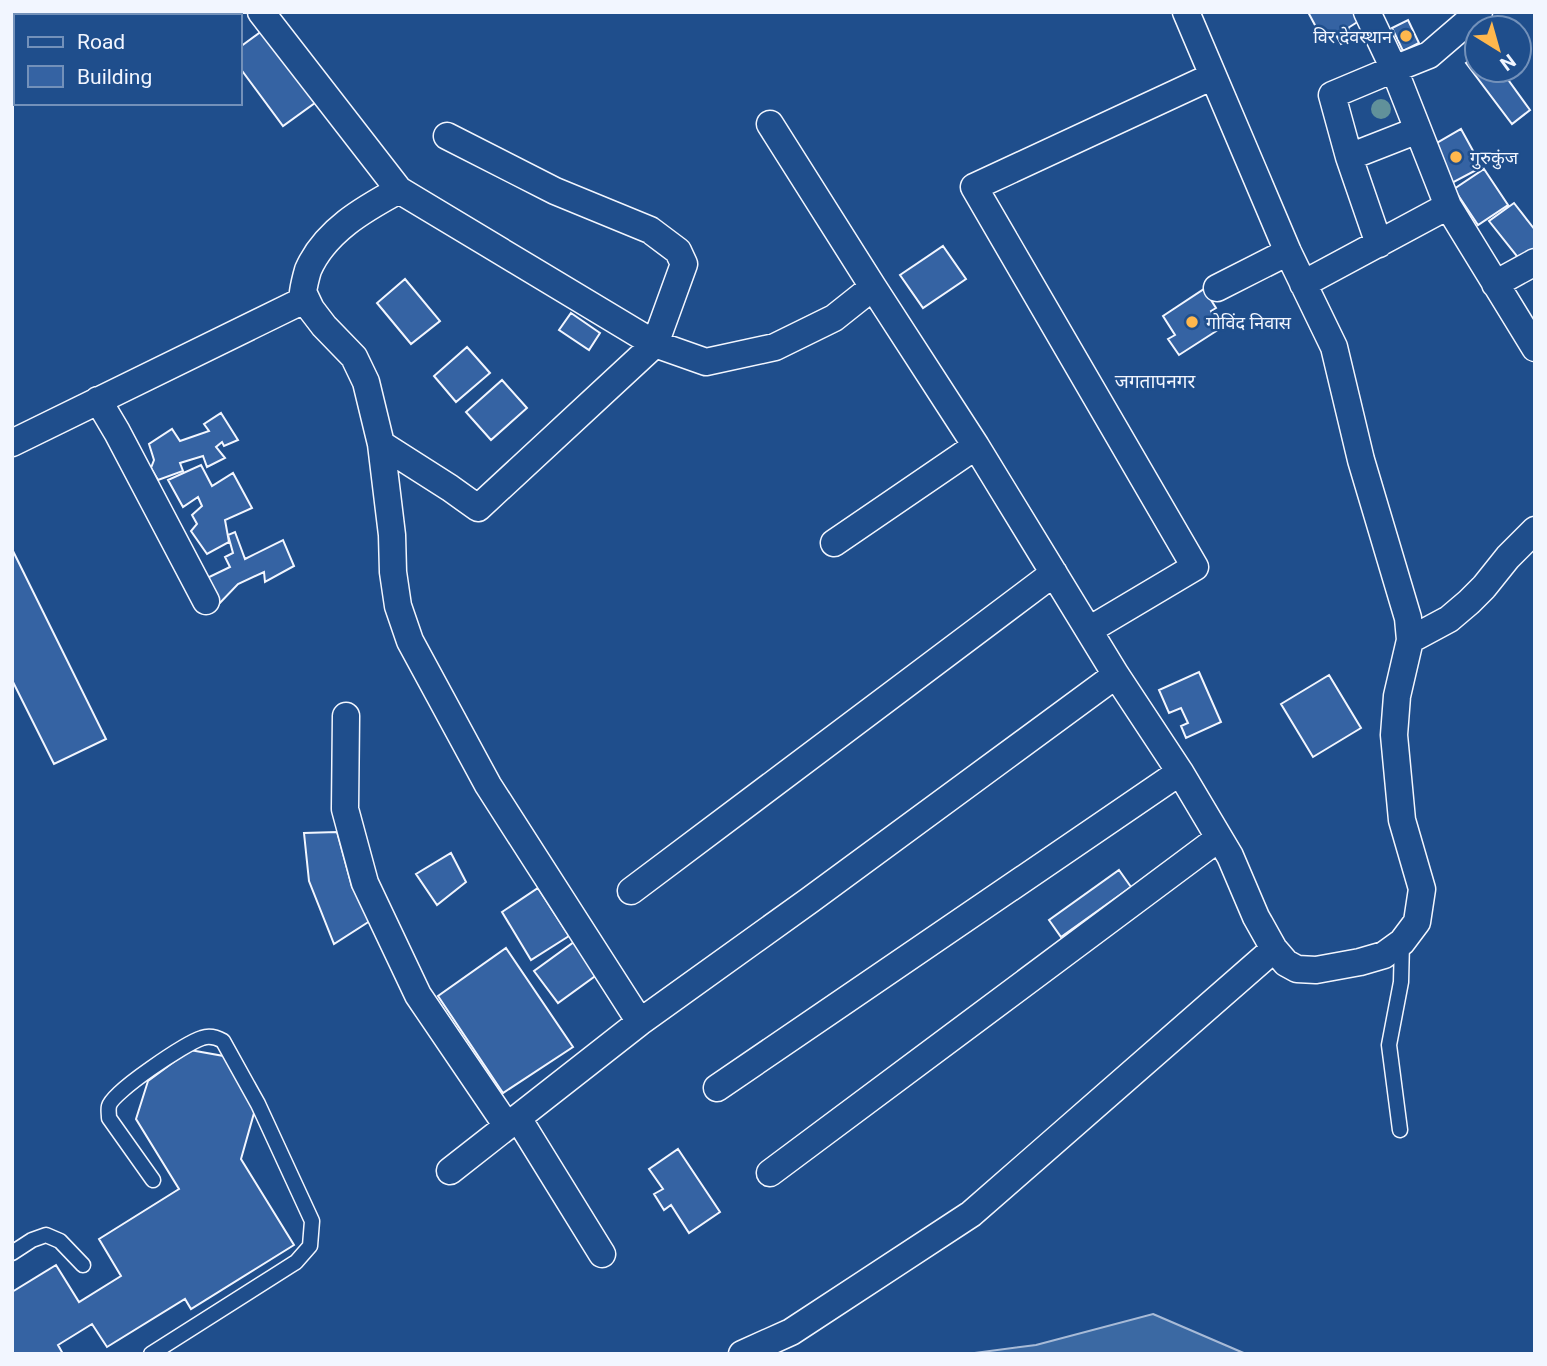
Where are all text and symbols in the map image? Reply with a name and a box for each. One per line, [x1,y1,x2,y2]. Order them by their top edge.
legend [14,14,242,105]
north arrow [1463,14,1533,84]
place label: विर देवस्थान [1313,26,1393,47]
marker: विर देवस्थान [1398,28,1414,44]
text: Road [77,30,125,54]
text: N [1496,49,1520,75]
text: Building [77,65,152,89]
place label: गुरुकुंज [1470,147,1519,170]
marker: गुरुकुंज [1448,149,1464,165]
place label: गोविंद निवास [1206,312,1292,333]
marker: गोविंद निवास [1184,314,1200,330]
district label: जगतापनगर [1115,370,1196,393]

